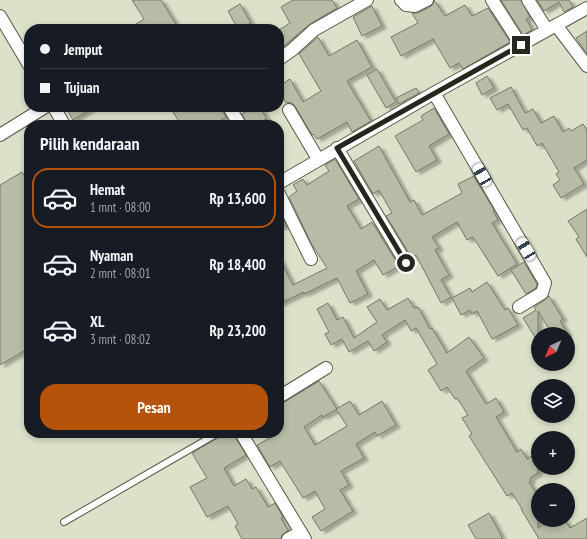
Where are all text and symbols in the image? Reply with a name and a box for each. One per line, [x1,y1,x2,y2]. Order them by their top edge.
route end [512,36,530,54]
text: Jemput [64,40,102,59]
text: Tujuan [64,78,100,97]
text: Pilih kendaraan [40,132,140,155]
car [471,162,493,188]
icon: car [42,180,78,216]
text: Hemat [90,180,125,199]
text: Rp 13,600 [210,189,266,208]
text: 1 mnt · 08:00 [90,199,151,216]
car [515,236,537,262]
icon: car [42,246,78,282]
text: Nyaman [90,246,133,265]
route start [397,254,415,272]
text: Rp 18,400 [210,255,266,274]
text: 2 mnt · 08:01 [90,265,151,282]
icon: car [42,312,78,348]
text: XL [90,312,104,331]
text: Rp 23,200 [210,321,266,340]
north arrow [531,327,575,371]
map controls [531,327,575,527]
text: 3 mnt · 08:02 [90,331,151,348]
button: layers [531,379,575,423]
button: Pesan [40,384,268,430]
button: + [531,431,575,475]
button: − [531,483,575,527]

